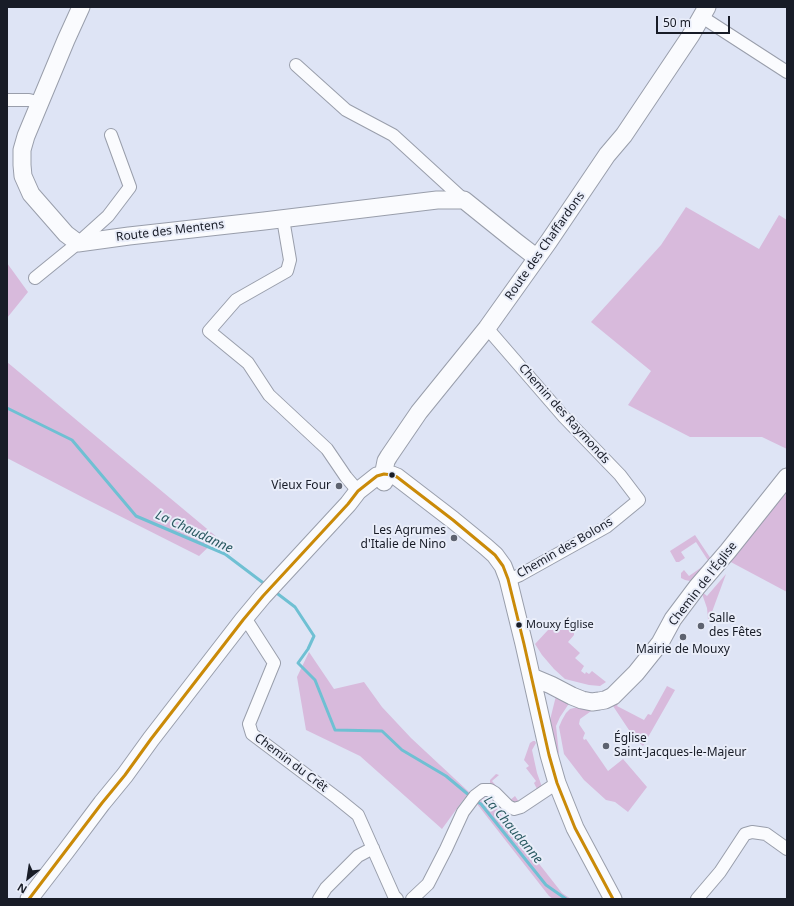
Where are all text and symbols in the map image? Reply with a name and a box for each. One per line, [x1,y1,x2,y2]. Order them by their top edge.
scale bar [658,8,732,34]
text: 50 m [663,14,691,31]
street label: Route des Chaffardons [502,189,588,303]
street label: Route des Mentens [115,217,225,245]
street label: Chemin des Raymonds [515,361,613,467]
unlabelled marker [387,470,397,480]
place label: Vieux Four [271,479,331,493]
marker: Vieux Four [334,481,344,491]
water label: La Chaudanne [153,507,235,557]
street label: Chemin des Bolons [515,515,615,581]
place label: Les Agrumes d'Italie de Nino [361,524,446,552]
marker: Les Agrumes d'Italie de Nino [449,533,459,543]
street label: Chemin de l'Église [666,539,740,629]
place label: Salle des Fêtes [709,612,762,640]
place label: Mouxy Église [526,618,594,632]
marker: Mouxy Église [514,620,524,630]
marker: Salle des Fêtes [696,621,706,631]
marker: Mairie de Mouxy [678,632,688,642]
place label: Mairie de Mouxy [636,643,730,657]
street label: Chemin du Crêt [252,731,330,795]
place label: Église Saint-Jacques-le-Majeur [614,732,747,760]
marker: Église Saint-Jacques-le-Majeur [601,741,611,751]
water label: La Chaudanne [480,793,546,867]
north arrow [8,858,48,898]
text: N [14,880,29,898]

